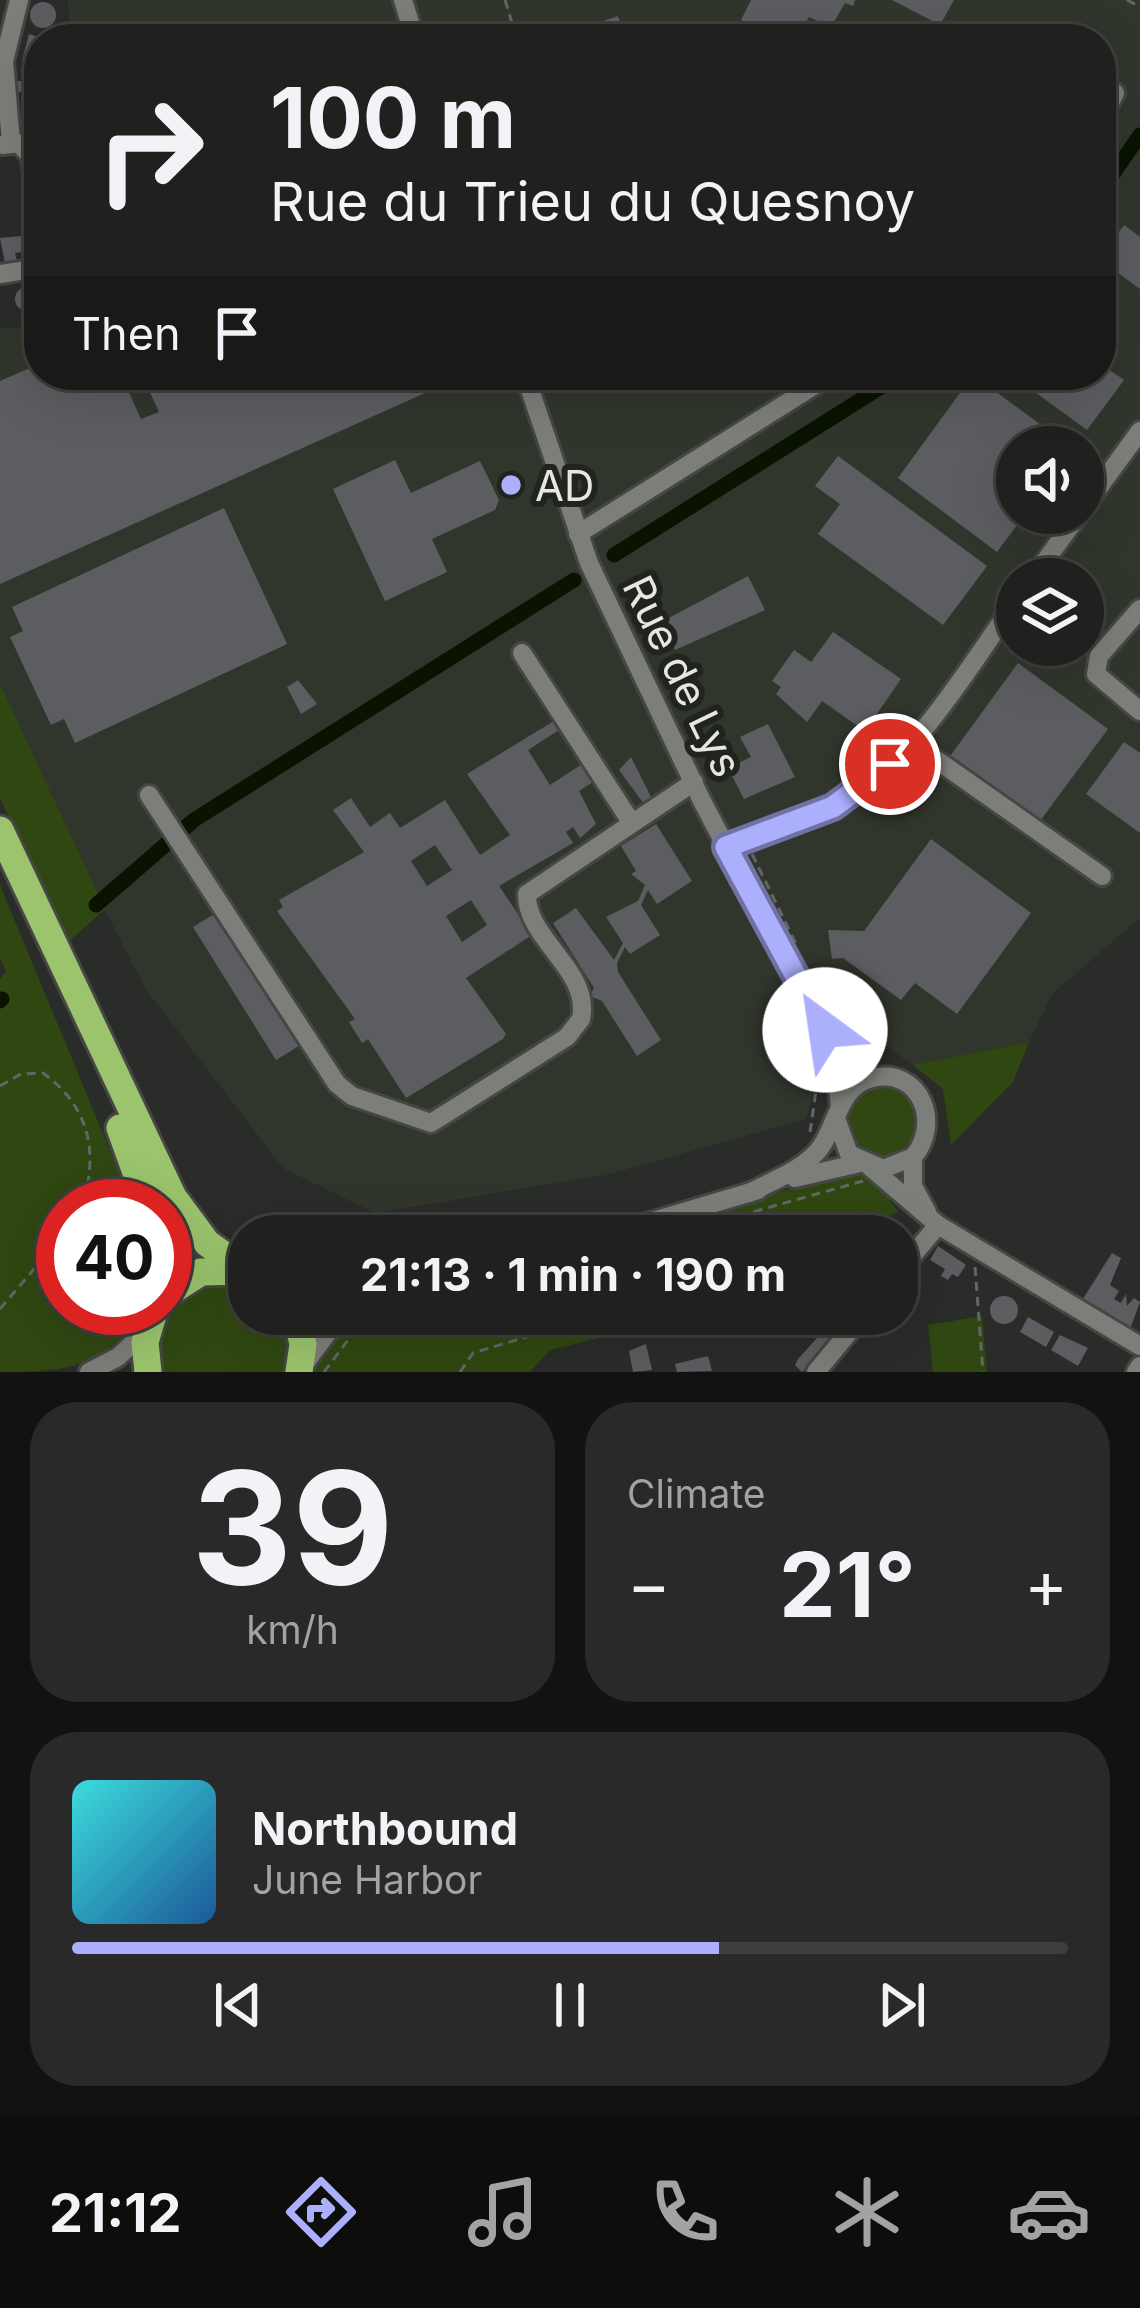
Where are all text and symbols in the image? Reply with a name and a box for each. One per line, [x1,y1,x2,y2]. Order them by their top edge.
text: 100 m [270,67,516,168]
icon: right [72,72,228,228]
text: Rue du Trieu du Quesnoy [270,169,915,234]
icon: arrive [204,300,270,366]
text: Then [72,306,180,361]
map controls [996,426,1104,666]
button: sound [996,426,1104,534]
place label: AD [535,460,594,511]
marker: AD [498,472,524,498]
button: layers [996,558,1104,666]
street label: Rue de Lys [613,567,753,785]
pin [839,713,941,815]
icon: arrive [857,731,923,797]
position arrow [762,967,888,1093]
speed limit sign: 40 [36,1179,192,1335]
text: 21:13 · 1 min · 190 m [360,1247,786,1302]
text: 39 [191,1433,394,1622]
text: Climate [627,1470,766,1517]
text: 21° [779,1530,916,1639]
text: − [627,1544,671,1624]
text: + [1024,1544,1068,1624]
text: km/h [246,1606,339,1653]
text: Northbound [252,1801,518,1856]
text: June Harbor [252,1856,482,1903]
icon: previous [205,1972,271,2038]
icon: pause [537,1972,603,2038]
icon: next [869,1972,935,2038]
icon: directions [279,2170,363,2254]
icon: music [461,2170,545,2254]
icon: phone [643,2170,727,2254]
icon: climate [825,2170,909,2254]
icon: car [1007,2170,1091,2254]
text: 21:12 [49,2180,182,2245]

